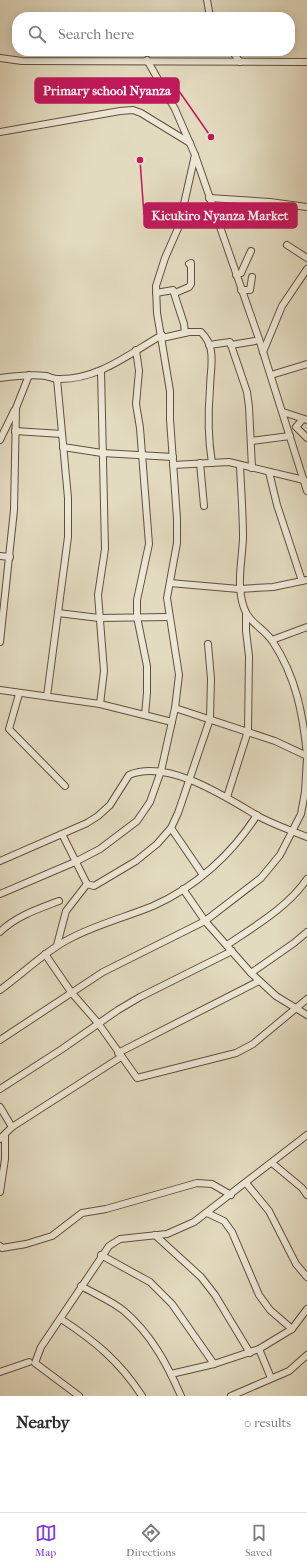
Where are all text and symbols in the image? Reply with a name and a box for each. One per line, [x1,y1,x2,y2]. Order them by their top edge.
search box [12,12,295,56]
icon: search [26,23,48,45]
text: Search here [58,25,134,43]
callout: Primary school Nyanza [35,78,179,103]
text: Primary school Nyanza [43,83,172,99]
callout: Kicukiro Nyanza Market [144,203,297,228]
text: Kicukiro Nyanza Market [151,208,289,224]
text: Nearby [16,1412,70,1432]
text: 0 results [244,1415,291,1430]
tab: Map [35,1522,57,1559]
tab: Directions [126,1522,176,1559]
tab: Saved [245,1522,272,1559]

